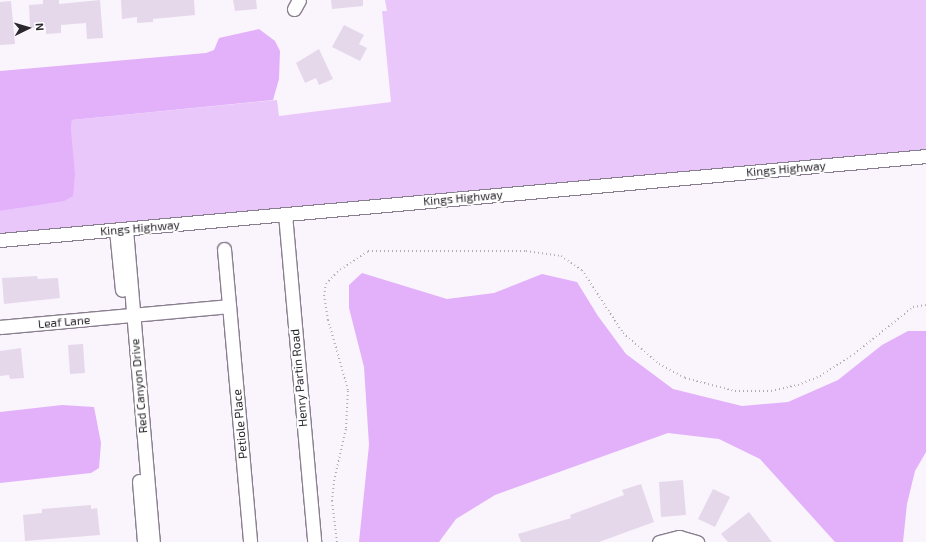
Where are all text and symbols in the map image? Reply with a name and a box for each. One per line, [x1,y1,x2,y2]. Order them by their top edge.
north arrow [8,8,48,48]
text: N [34,22,47,31]
street label: Kings Highway [746,158,826,180]
street label: Kings Highway [423,187,503,209]
street label: Kings Highway [100,217,180,239]
street label: Leaf Lane [37,313,91,331]
street label: Henry Partin Road [288,328,310,428]
street label: Red Canyon Drive [128,338,150,434]
street label: Petiole Place [230,389,250,459]

